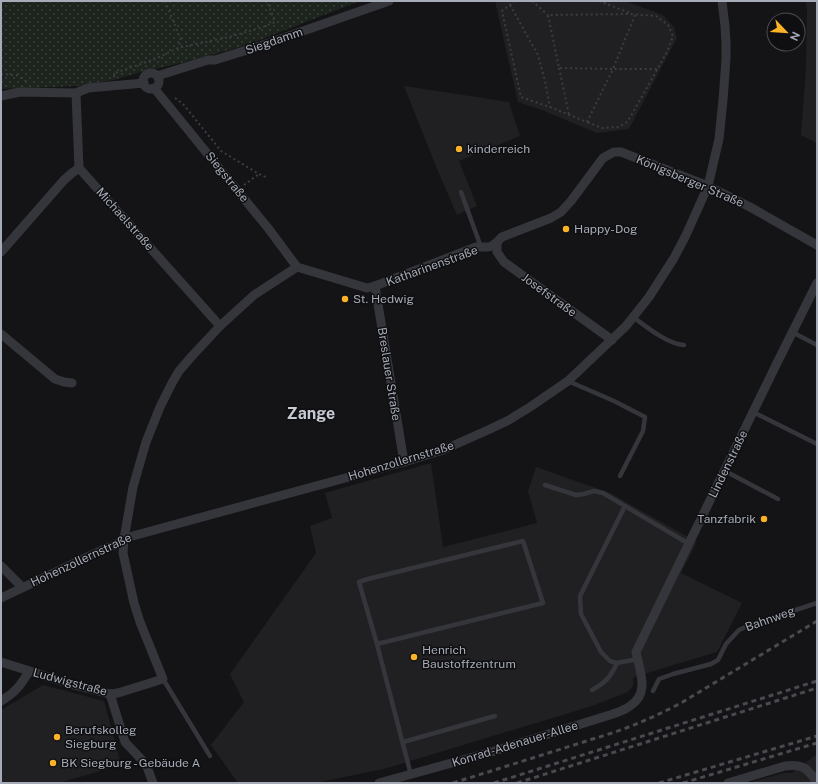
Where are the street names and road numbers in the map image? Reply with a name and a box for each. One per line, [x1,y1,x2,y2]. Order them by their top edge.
street label: Siegdamm [244,25,304,57]
street label: Siegstraße [202,149,252,205]
street label: Königsberger Straße [634,152,746,210]
street label: Michaelstraße [93,185,157,253]
street label: Katharinenstraße [384,243,480,289]
street label: Josefstraße [519,270,579,320]
street label: Breslauer Straße [375,326,403,422]
street label: Lindenstraße [706,428,750,500]
street label: Hohenzollernstraße [346,438,456,484]
street label: Hohenzollernstraße [28,530,134,590]
street label: Bahnweg [743,604,797,634]
street label: Ludwigstraße [31,665,109,699]
street label: Konrad-Adenauer-Allee [450,718,580,770]

